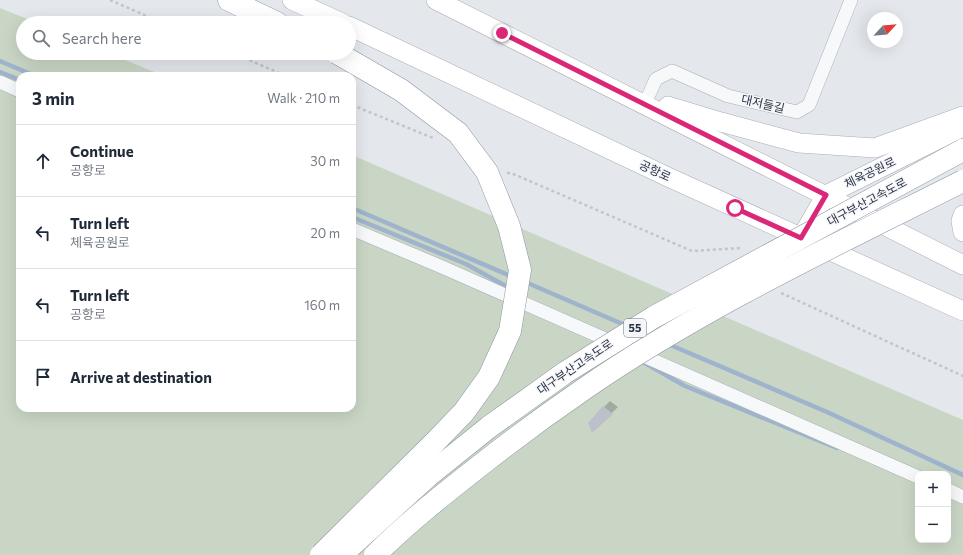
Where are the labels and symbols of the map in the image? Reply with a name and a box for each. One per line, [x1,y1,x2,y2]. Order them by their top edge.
north arrow [867,12,903,48]
route end [493,24,511,42]
street label: 대저들길 [740,91,786,115]
street label: 체육공원로 [842,154,897,190]
street label: 공항로 [637,157,673,183]
street label: 대구부산고속도로 [824,174,909,228]
route start [726,199,744,217]
road number: 55 [624,319,646,337]
street label: 대구부산고속도로 [534,336,615,397]

